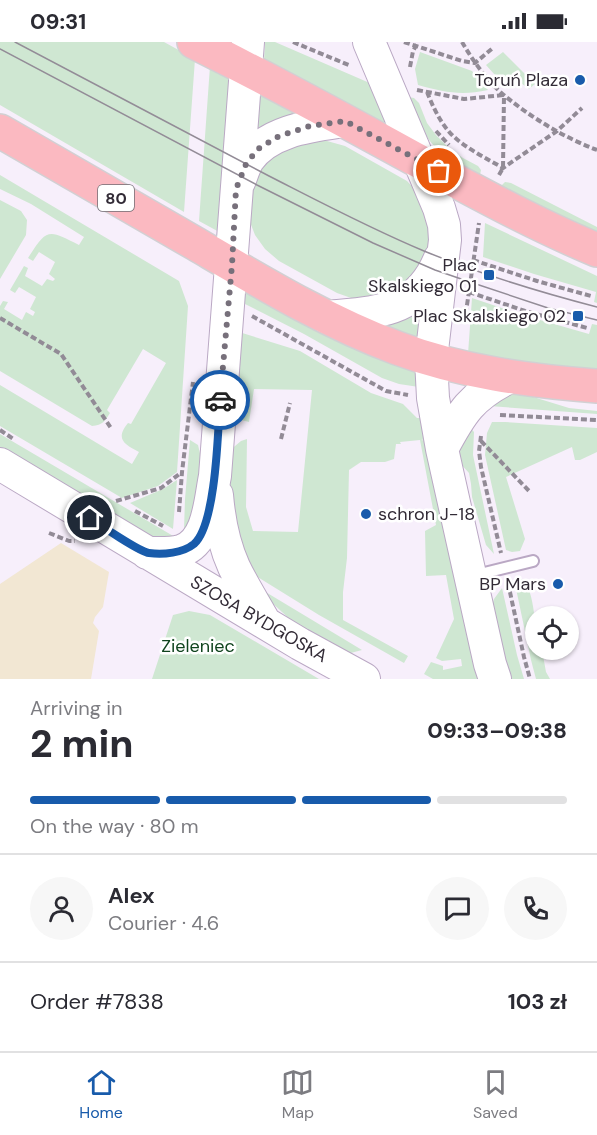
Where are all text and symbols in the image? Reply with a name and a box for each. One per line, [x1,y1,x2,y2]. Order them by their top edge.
text: 09:31 [30,7,86,36]
place label: Toruń Plaza [474,68,568,92]
marker: Toruń Plaza [573,73,587,87]
pin [413,145,464,196]
icon: bag [422,154,455,187]
road number: 80 [98,185,134,211]
place label: Plac Skalskiego 01 [368,253,477,298]
marker: Plac Skalskiego 01 [482,268,496,282]
place label: Plac Skalskiego 02 [413,304,566,328]
marker: Plac Skalskiego 02 [571,309,585,323]
courier [190,370,250,430]
icon: car [204,384,237,417]
pin [64,492,115,543]
icon: home [73,501,106,534]
place label: schron J-18 [378,502,475,526]
marker: schron J-18 [359,507,373,521]
street label: SZOSA BYDGOSKA [186,570,332,668]
place label: BP Mars [479,572,546,596]
marker: BP Mars [551,577,565,591]
map controls [525,606,579,660]
button: locate [525,606,579,660]
park label: Zieleniec [161,634,235,658]
text: Arriving in [30,695,122,721]
text: 09:33–09:38 [427,716,567,745]
text: 2 min [30,718,134,769]
text: On the way · 80 m [30,813,198,839]
button: person [30,877,93,940]
button: chat [426,877,489,940]
button: phone [504,877,567,940]
text: Alex [108,881,155,910]
text: Courier · 4.6 [108,910,219,936]
text: Order #7838 [30,987,164,1016]
text: 103 zł [508,987,567,1016]
tab: Home [79,1066,123,1123]
tab: Map [281,1066,314,1123]
tab: Saved [473,1066,518,1123]

